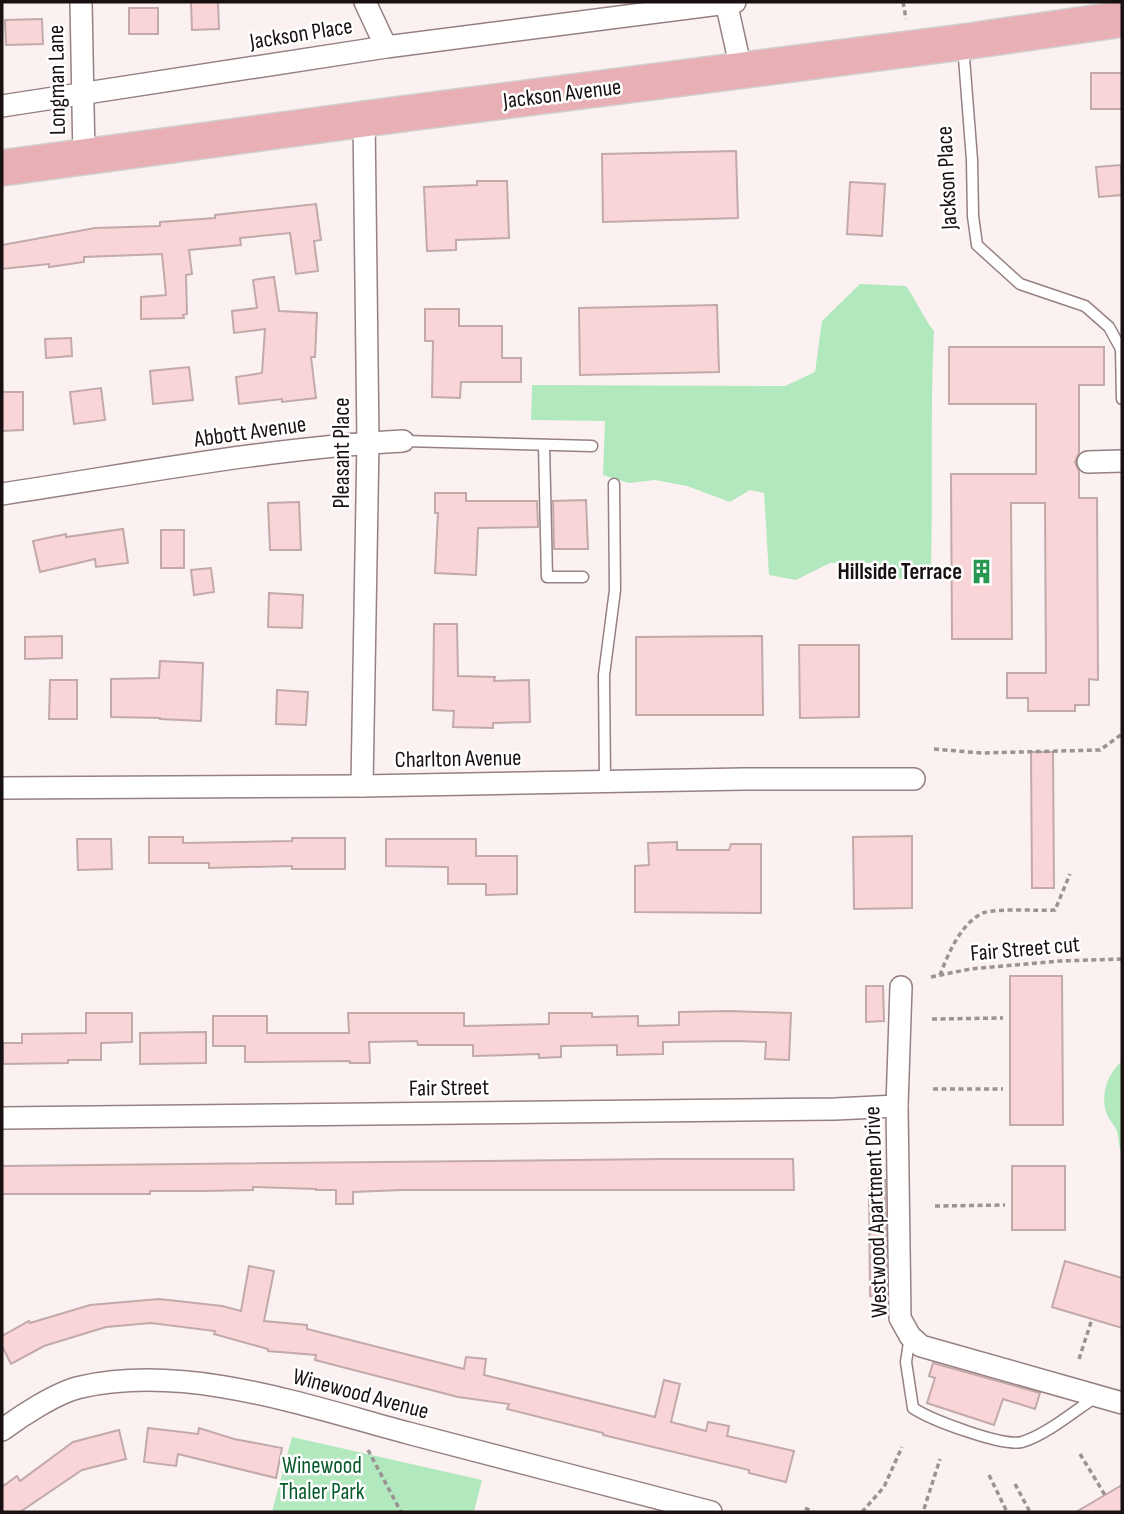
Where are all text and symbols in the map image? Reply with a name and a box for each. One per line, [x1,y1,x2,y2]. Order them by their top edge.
street label: Jackson Place [247,12,355,56]
street label: Longman Lane [42,25,72,135]
street label: Jackson Avenue [500,73,623,115]
street label: Jackson Place [930,125,964,231]
street label: Pleasant Place [328,398,356,508]
street label: Abbott Avenue [191,410,308,454]
building icon: Hillside Terrace [968,557,996,585]
place label: Hillside Terrace [838,558,962,586]
street label: Charlton Avenue [394,744,522,774]
street label: Fair Street cut [969,930,1081,968]
street label: Fair Street [409,1073,489,1103]
street label: Westwood Apartment Drive [858,1106,894,1318]
street label: Winewood Avenue [290,1362,432,1426]
park label: Winewood Thaler Park [279,1452,365,1506]

